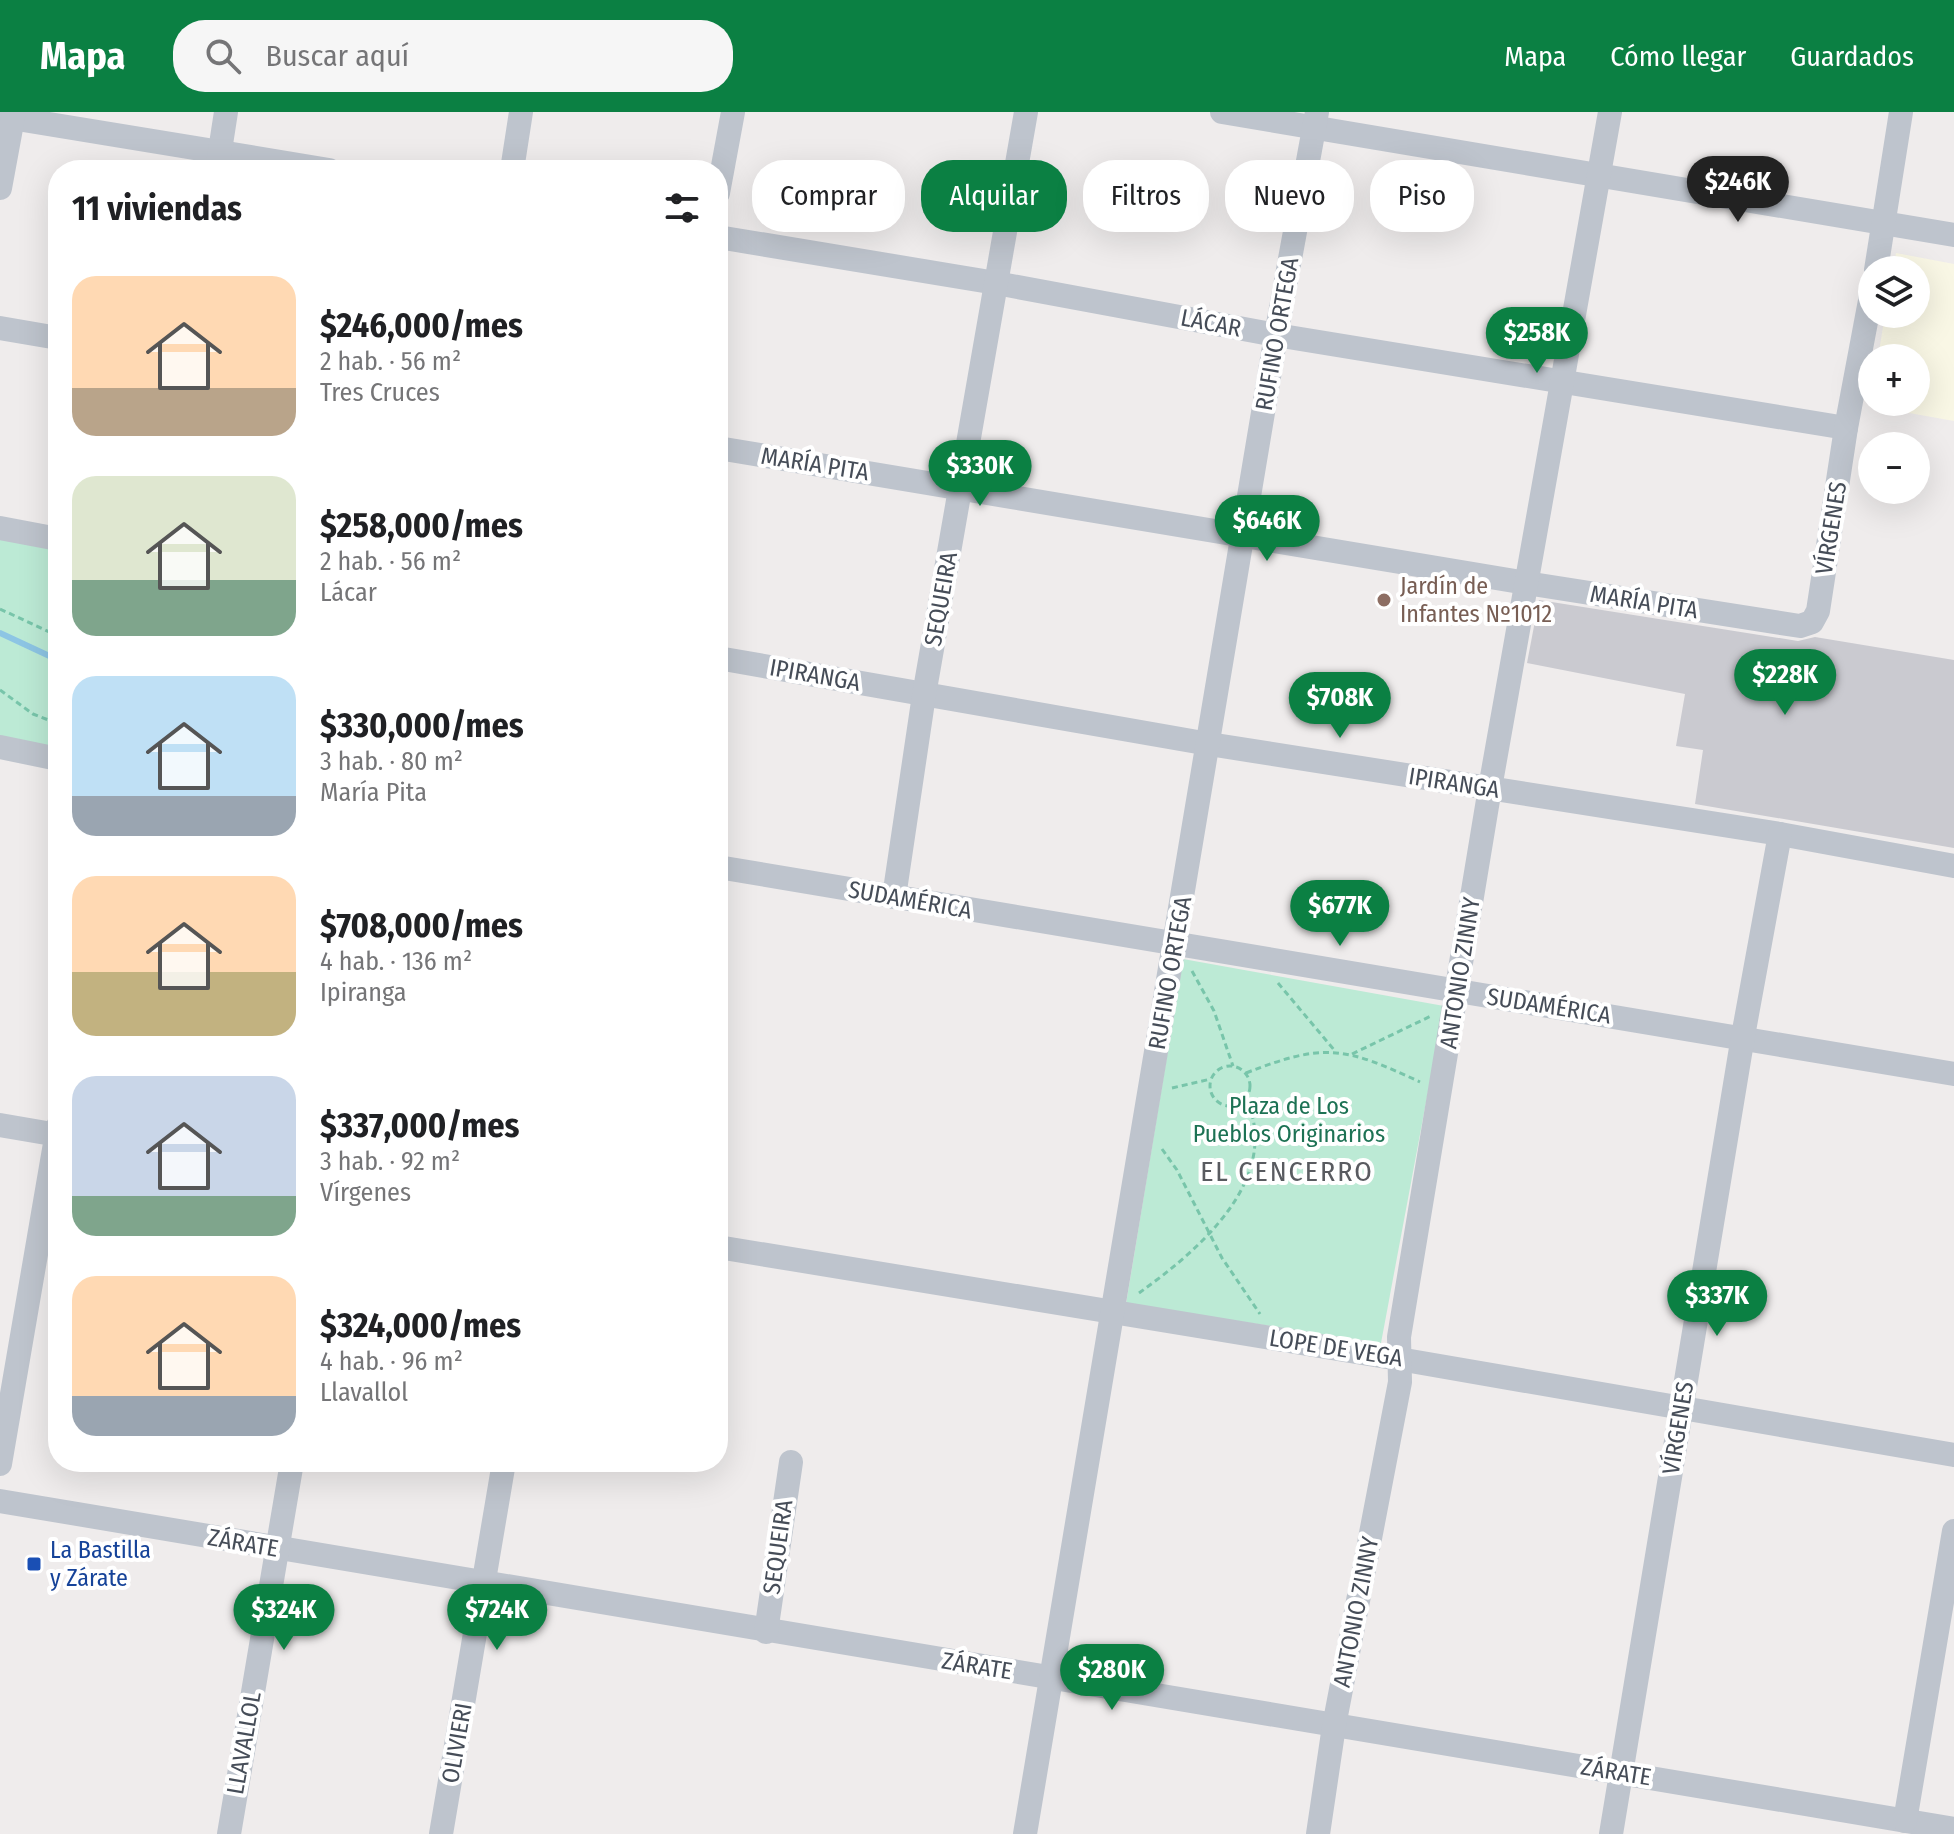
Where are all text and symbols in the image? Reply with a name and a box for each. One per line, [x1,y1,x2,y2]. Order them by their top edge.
search box [173,20,733,92]
text: Mapa [40,33,125,79]
icon: search [201,34,245,78]
text: Buscar aquí [265,38,409,74]
text: Mapa [1504,40,1566,73]
text: Cómo llegar [1610,40,1746,73]
text: Guardados [1790,40,1914,73]
pin: $246K [1682,156,1794,224]
chip: Comprar [752,160,905,232]
chip: Alquilar [921,160,1067,232]
chip: Filtros [1083,160,1209,232]
chip: Nuevo [1225,160,1354,232]
chip: Piso [1370,160,1474,232]
text: $246K [1705,166,1771,197]
icon: filters [660,186,704,230]
text: 11 viviendas [72,188,242,229]
street label: RUFINO ORTEGA [1250,255,1304,413]
map controls [1858,256,1930,504]
button: layers [1858,256,1930,328]
street label: LÁCAR [1178,302,1244,343]
text: $246,000/mes [320,305,523,346]
pin: $258K [1481,307,1593,375]
icon: home [136,308,232,404]
text: $258K [1504,317,1570,348]
button: + [1858,344,1930,416]
text: 2 hab. · 56 m² [320,346,461,377]
text: Tres Cruces [320,377,440,408]
button: − [1858,432,1930,504]
pin: $330K [924,440,1036,508]
street label: MARÍA PITA [759,441,871,486]
text: $330K [947,450,1013,481]
street label: VÍRGENES [1809,479,1852,577]
pin: $646K [1211,495,1323,563]
text: $258,000/mes [320,505,523,546]
text: $646K [1233,505,1301,536]
icon: home [136,508,232,604]
text: 2 hab. · 56 m² [320,546,461,577]
street label: SEQUEIRA [919,549,963,648]
place label: Jardín de Infantes Nº1012 [1400,572,1552,628]
text: Lácar [320,577,377,608]
street label: MARÍA PITA [1588,579,1700,624]
marker: Jardín de Infantes Nº1012 [1375,591,1393,609]
pin: $228K [1729,649,1841,717]
street label: IPIRANGA [767,653,863,697]
text: $228K [1752,659,1818,690]
pin: $708K [1284,672,1396,740]
text: $708K [1307,682,1373,713]
text: $330,000/mes [320,705,524,746]
icon: home [136,708,232,804]
text: 3 hab. · 80 m² [320,746,463,777]
street label: IPIRANGA [1406,762,1502,804]
text: María Pita [320,777,427,808]
street label: SUDAMÉRICA [846,874,974,925]
pin: $677K [1284,880,1396,948]
text: $677K [1308,890,1372,921]
street label: RUFINO ORTEGA [1143,894,1197,1052]
street label: ANTONIO ZINNY [1434,895,1486,1051]
text: $708,000/mes [320,905,523,946]
icon: home [136,908,232,1004]
text: 4 hab. · 136 m² [320,946,472,977]
text: Ipiranga [320,977,406,1008]
street label: SUDAMÉRICA [1485,981,1613,1030]
park label: Plaza de Los Pueblos Originarios [1193,1092,1385,1148]
text: $337,000/mes [320,1105,519,1146]
icon: home [136,1108,232,1204]
text: 3 hab. · 92 m² [320,1146,460,1177]
district label: EL CENCERRO [1200,1155,1374,1188]
text: Vírgenes [320,1177,411,1208]
pin: $337K [1661,1270,1773,1338]
text: $337K [1685,1280,1749,1311]
text: $324,000/mes [320,1305,521,1346]
icon: home [136,1308,232,1404]
street label: LOPE DE VEGA [1267,1324,1405,1372]
text: 4 hab. · 96 m² [320,1346,463,1377]
text: Llavallol [320,1377,408,1408]
street label: VÍRGENES [1656,1379,1699,1477]
street label: SEQUEIRA [758,1497,799,1596]
street label: ZÁRATE [206,1522,280,1563]
street label: ANTONIO ZINNY [1328,1534,1384,1690]
place label: La Bastilla y Zárate [50,1536,151,1592]
marker: La Bastilla y Zárate [25,1555,43,1573]
pin: $324K [228,1584,340,1652]
pin: $724K [441,1584,553,1652]
text: $324K [251,1594,317,1625]
text: $724K [465,1594,529,1625]
pin: $280K [1056,1644,1168,1712]
street label: ZÁRATE [940,1646,1014,1685]
text: $280K [1078,1654,1146,1685]
street label: LLAVALLOL [221,1689,267,1797]
street label: OLIVIERI [436,1701,478,1785]
street label: ZÁRATE [1579,1752,1653,1791]

